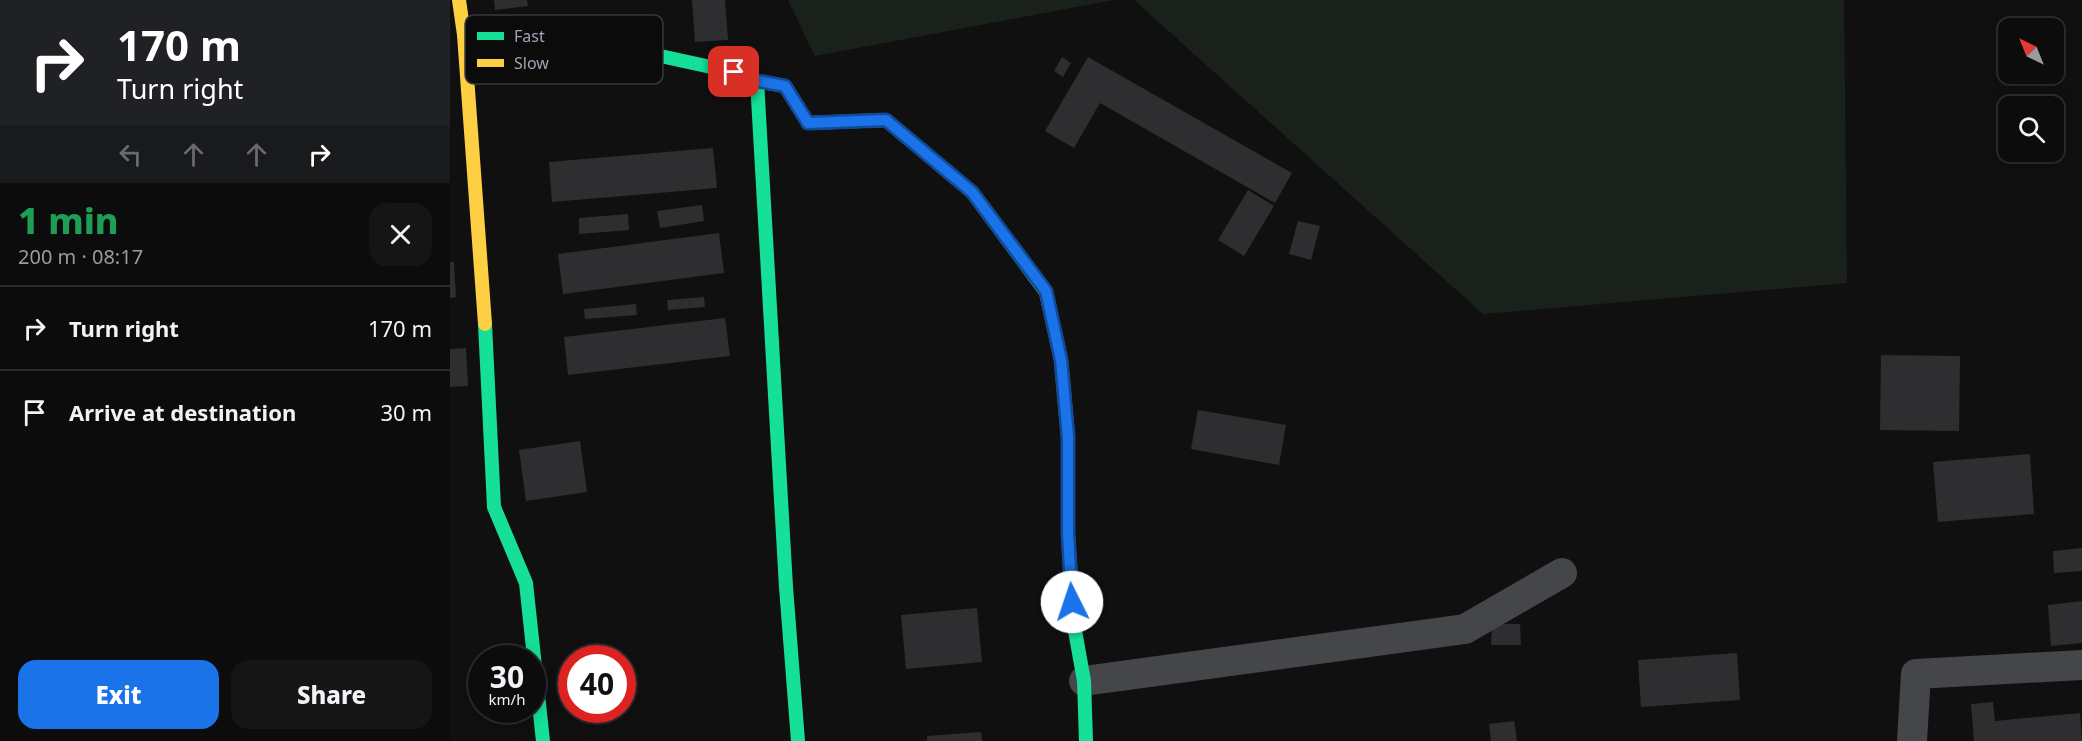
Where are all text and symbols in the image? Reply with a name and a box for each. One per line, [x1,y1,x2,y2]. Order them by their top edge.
legend [465,15,663,84]
text: 170 m [117,16,241,73]
north arrow [1998,18,2064,84]
map controls [1998,18,2064,162]
icon: right [18,24,96,102]
text: Fast [514,25,545,47]
pin [708,46,759,97]
text: Slow [514,52,549,74]
icon: arrive [717,55,750,88]
text: Turn right [117,70,243,107]
button: search [1998,96,2064,162]
icon: left [114,138,147,171]
icon: ahead [177,138,210,171]
icon: ahead [240,138,273,171]
icon: right [303,138,336,171]
text: 1 min [18,196,119,245]
button: close [369,203,432,266]
text: 200 m · 08:17 [18,243,143,270]
icon: right [18,312,51,345]
text: Turn right [69,313,179,343]
text: 170 m [368,313,432,343]
icon: arrive [18,396,51,429]
text: Arrive at destination [69,397,296,427]
text: 30 m [381,397,432,427]
position arrow [1040,570,1104,634]
speed limit sign: 40 [558,645,636,723]
text: 30 [490,656,524,697]
button: Exit [18,660,219,729]
button: Share [231,660,432,729]
text: km/h [489,689,525,709]

